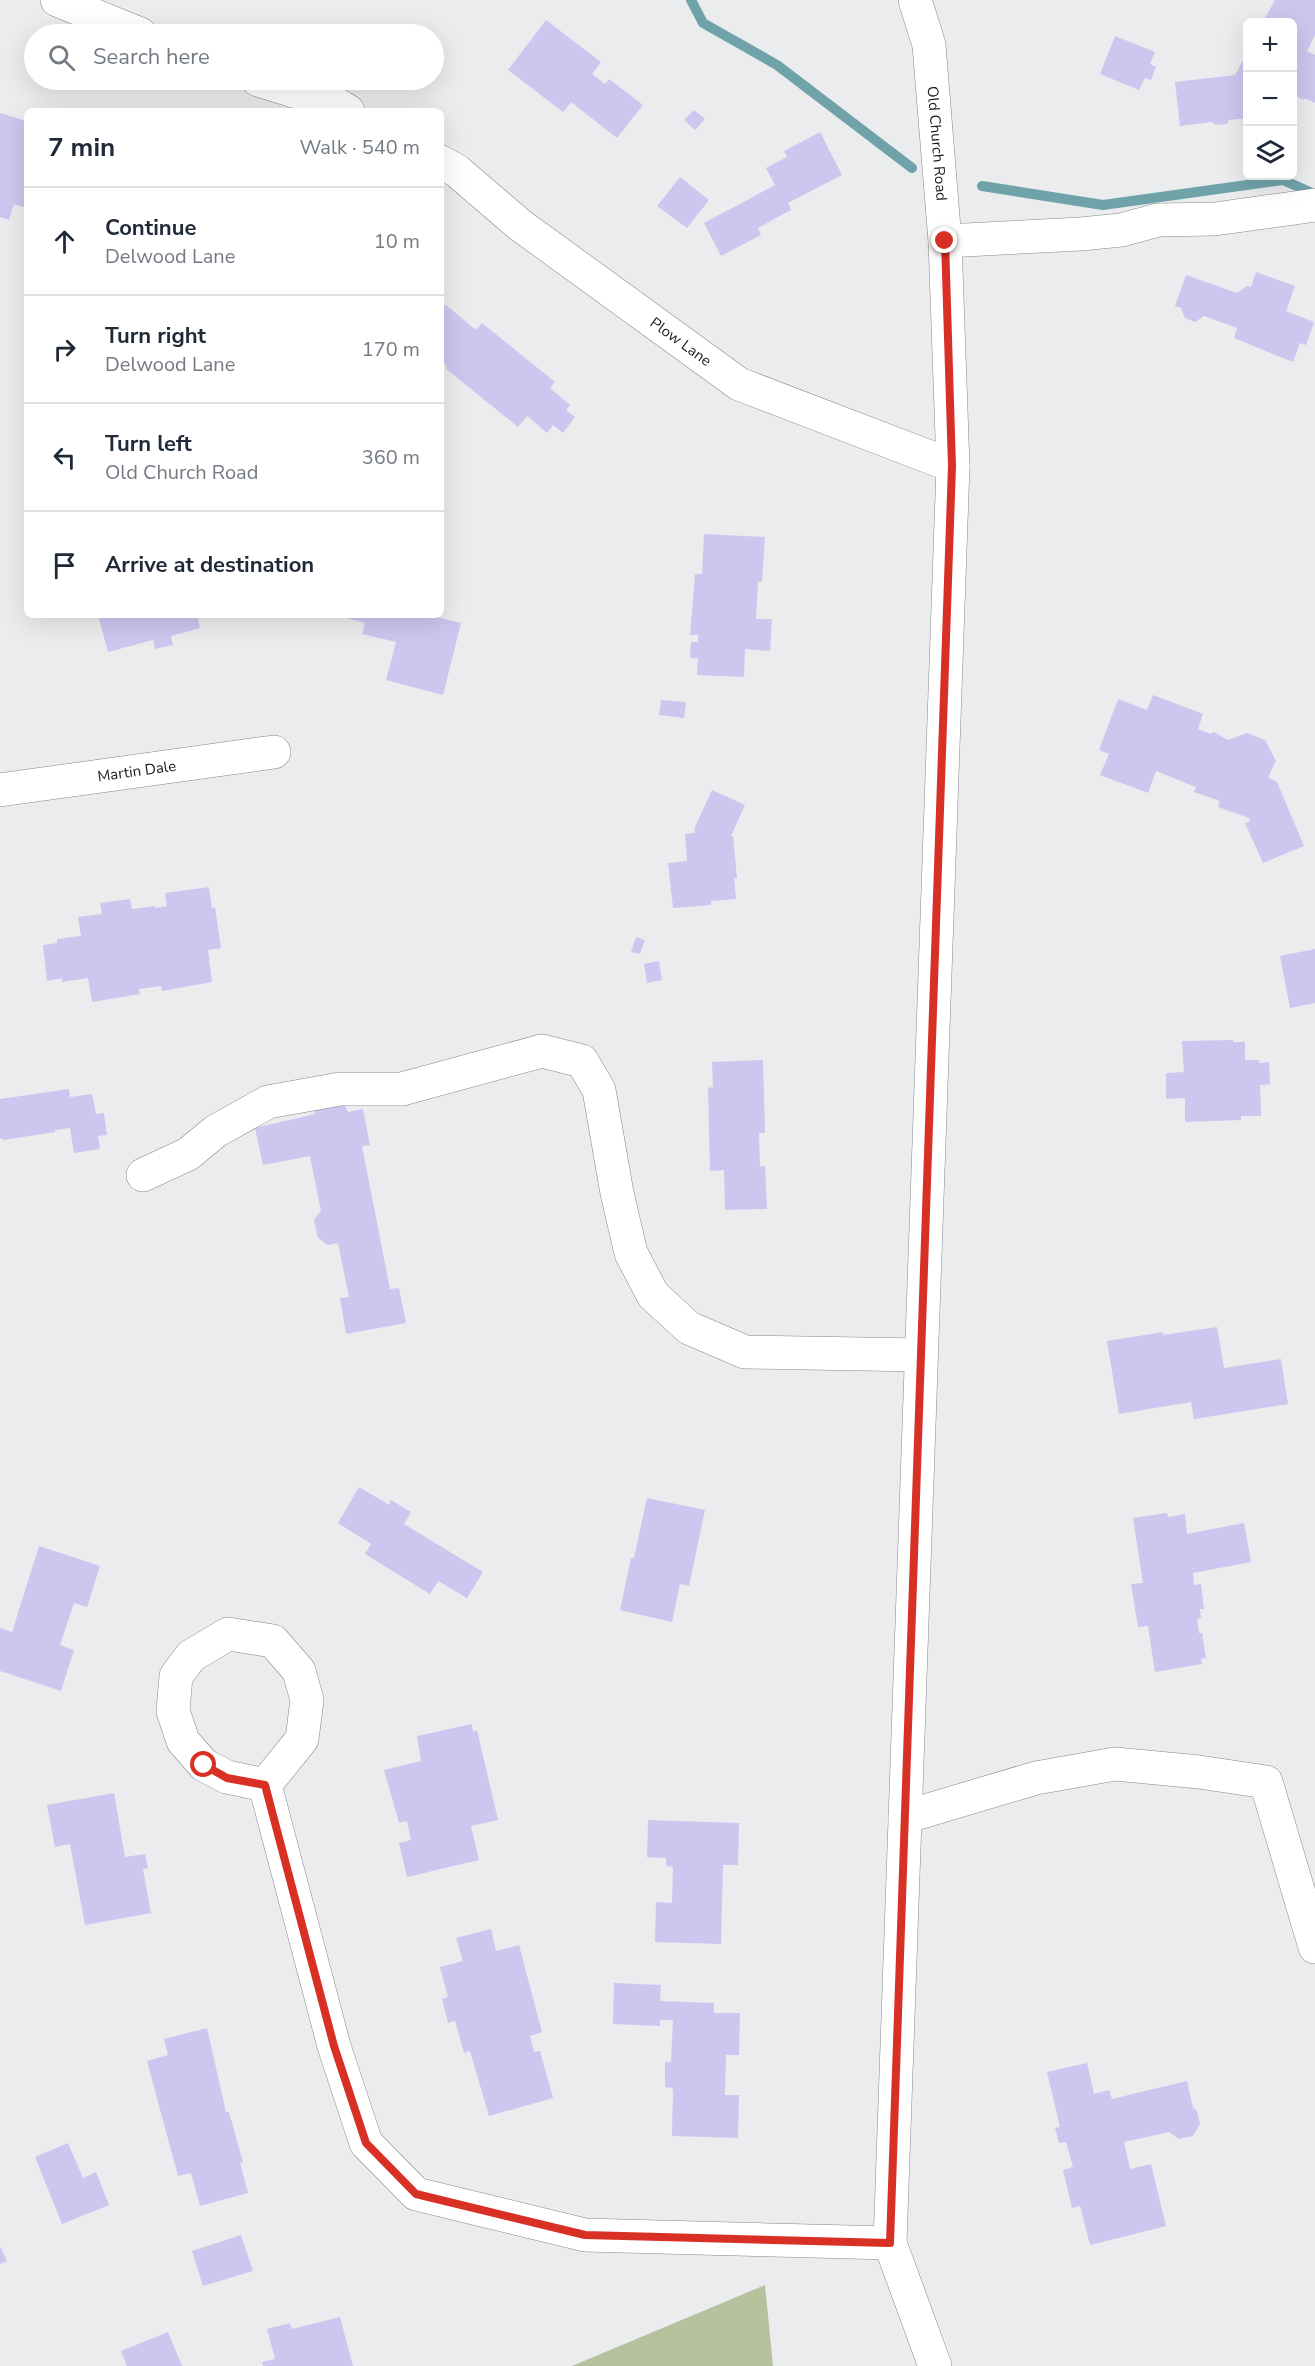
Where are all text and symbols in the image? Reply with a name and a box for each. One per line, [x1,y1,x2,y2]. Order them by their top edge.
map controls [1243,18,1297,180]
button: + [1243,18,1297,72]
search box [24,24,444,90]
icon: search [45,41,78,74]
text: Search here [93,42,210,72]
button: − [1243,72,1297,126]
street label: Old Church Road [922,85,952,202]
button: layers [1243,126,1297,180]
text: 7 min [48,130,115,165]
text: Walk · 540 m [300,134,420,161]
text: Continue [105,213,196,243]
icon: ahead [48,225,81,258]
route end [931,227,957,253]
text: 10 m [374,228,420,255]
text: Delwood Lane [105,243,235,270]
street label: Plow Lane [646,313,715,371]
text: Turn right [105,321,206,351]
icon: right [48,333,81,366]
text: 170 m [362,336,420,363]
text: Delwood Lane [105,351,235,378]
text: Turn left [105,429,192,459]
icon: left [48,441,81,474]
text: 360 m [362,444,420,471]
text: Old Church Road [105,459,258,486]
icon: arrive [48,549,81,582]
text: Arrive at destination [105,550,314,580]
street label: Martin Dale [96,756,177,786]
route start [190,1751,216,1777]

